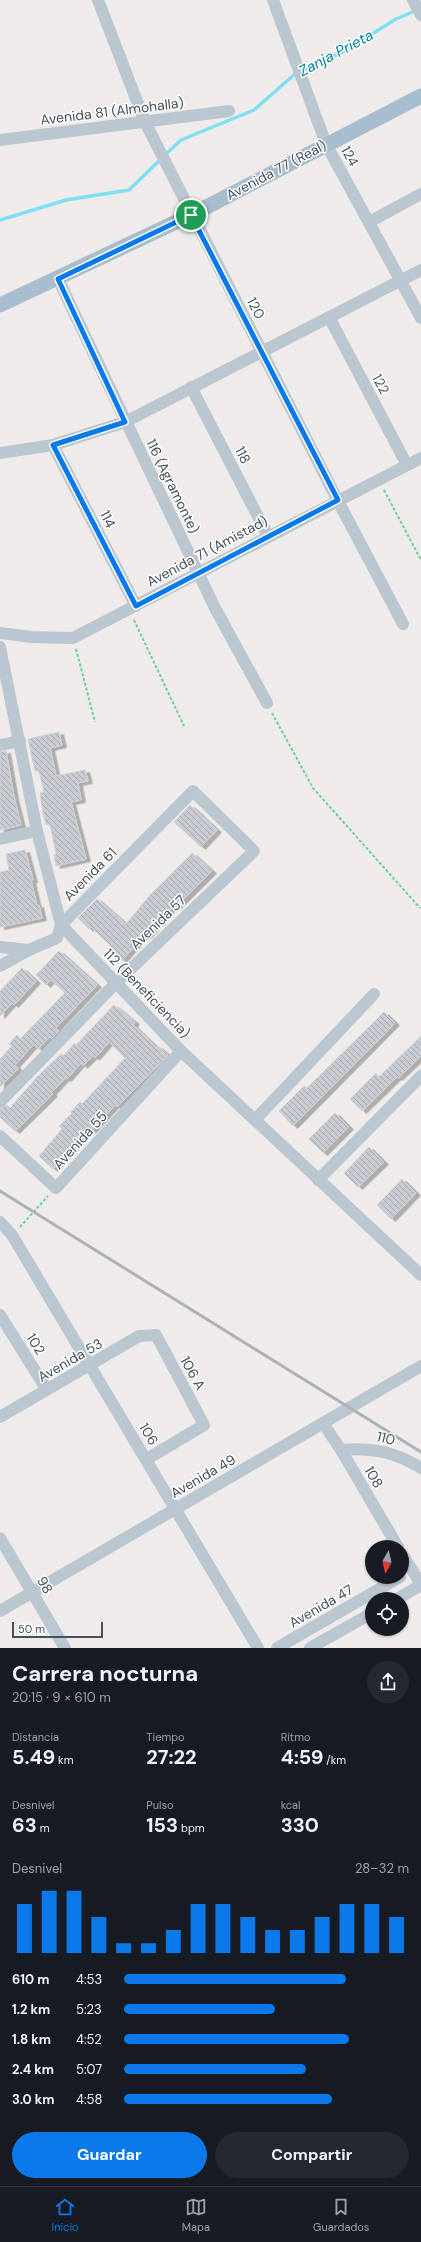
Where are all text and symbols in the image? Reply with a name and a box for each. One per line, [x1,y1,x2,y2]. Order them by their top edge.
water label: Zanja Prieta [295,25,377,81]
street label: Avenida 81 (Almohalla) [39,93,185,129]
street label: Avenida 77 (Real) [223,136,329,204]
street label: 124 [337,143,363,170]
pin [174,198,208,232]
icon: arrive [180,204,202,226]
street label: 120 [243,294,269,322]
street label: 122 [368,371,394,397]
street label: 116 (Agramonte) [142,436,204,536]
street label: 118 [231,443,255,467]
street label: 114 [96,507,120,531]
street label: Avenida 71 (Amistad) [143,512,271,590]
street label: Avenida 61 [60,844,120,904]
street label: Avenida 57 [126,891,190,953]
street label: 112 (Beneficiencia) [100,944,194,1042]
street label: Avenida 55 [49,1107,111,1173]
street label: 102 [23,1330,49,1358]
street label: Avenida 53 [34,1334,106,1386]
street label: 106 A [176,1353,210,1393]
street label: 106 [135,1420,163,1448]
street label: 110 [375,1427,397,1449]
street label: Avenida 49 [167,1450,239,1502]
street label: 108 [361,1463,387,1491]
north arrow [365,1540,409,1584]
map controls [365,1540,409,1636]
street label: 98 [33,1573,57,1597]
street label: Avenida 47 [286,1580,356,1632]
button: locate [365,1592,409,1636]
scale bar [12,1620,103,1639]
text: 50 m [18,1622,45,1636]
text: Carrera nocturna [12,1659,198,1688]
button: share [367,1661,409,1703]
text: 20:15 · 9 × 610 m [12,1689,111,1706]
text: Distancia [12,1730,59,1744]
text: Tiempo [146,1730,185,1744]
text: Ritmo [281,1730,310,1744]
text: 5.49 [12,1744,55,1770]
text: 27:22 [146,1744,197,1770]
text: 4:59 [281,1744,323,1770]
text: km [55,1753,73,1767]
text: /km [323,1753,346,1767]
text: Desnivel [12,1798,55,1812]
text: Pulso [146,1798,174,1812]
text: kcal [281,1798,301,1812]
text: 63 [12,1812,37,1838]
text: 153 [146,1812,178,1838]
text: 330 [281,1812,319,1838]
text: m [37,1821,49,1835]
text: bpm [178,1821,205,1835]
text: Desnivel [12,1860,62,1877]
text: 28–32 m [355,1860,409,1877]
text: 610 m [12,1971,49,1988]
text: 4:53 [76,1971,102,1988]
text: 1.2 km [12,2001,50,2018]
text: 5:23 [76,2001,102,2018]
text: 1.8 km [12,2031,51,2048]
text: 4:52 [76,2031,102,2048]
text: 2.4 km [12,2061,54,2078]
text: 5:07 [76,2061,102,2078]
text: 3.0 km [12,2091,55,2108]
text: 4:58 [76,2091,102,2108]
button: Guardar [12,2132,207,2178]
button: Compartir [215,2132,409,2178]
tab: Inicio [52,2196,79,2234]
tab: Mapa [182,2196,210,2234]
tab: Guardados [313,2196,369,2234]

